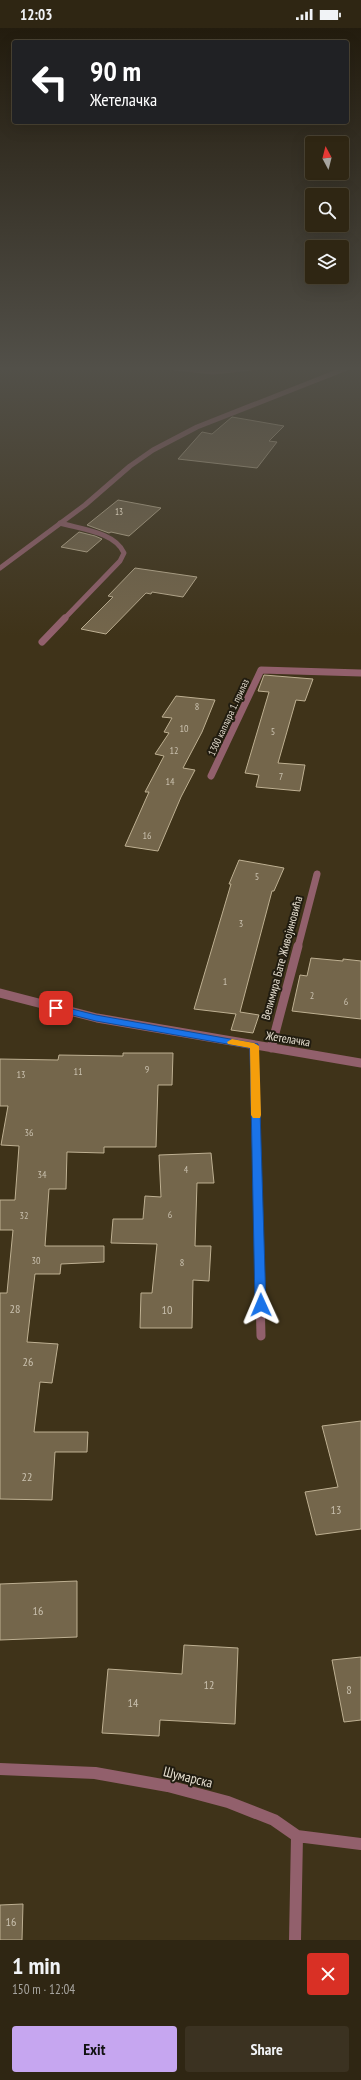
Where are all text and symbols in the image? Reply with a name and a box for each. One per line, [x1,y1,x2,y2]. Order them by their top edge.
text: 12:03 [20,5,52,24]
text: 90 m [90,52,141,89]
icon: left [24,56,76,108]
text: Жетелачка [90,88,157,111]
north arrow [305,136,349,180]
map controls [305,136,349,284]
button: search [305,188,349,232]
button: layers [305,240,349,284]
house number: 13 [115,506,123,517]
street label: 1300 каплара 1. прилаз [205,676,252,758]
house number: 8 [195,700,199,713]
house number: 10 [180,722,189,735]
house number: 5 [271,725,275,738]
house number: 12 [170,744,179,757]
house number: 7 [279,770,283,783]
house number: 14 [166,775,175,788]
house number: 16 [143,829,152,842]
house number: 5 [255,870,259,883]
street label: Велимира Бате Живојиновића [258,894,305,1021]
house number: 3 [239,917,243,930]
house number: 1 [223,975,227,988]
house number: 2 [310,989,314,1002]
pin [39,991,73,1025]
house number: 6 [344,995,349,1008]
icon: arrive [45,997,67,1019]
street label: Жетелачка [264,1027,312,1049]
house number: 9 [145,1063,149,1076]
house number: 11 [74,1065,83,1078]
house number: 13 [17,1068,26,1081]
house number: 36 [25,1126,34,1139]
house number: 4 [184,1163,189,1176]
house number: 34 [38,1168,47,1181]
house number: 6 [168,1208,173,1221]
house number: 32 [20,1209,29,1222]
house number: 30 [32,1254,41,1267]
house number: 8 [180,1256,184,1269]
position arrow [240,1284,282,1326]
house number: 28 [10,1301,20,1316]
house number: 10 [162,1302,172,1317]
house number: 26 [23,1354,33,1369]
house number: 22 [22,1469,32,1484]
house number: 13 [331,1502,341,1517]
house number: 16 [33,1603,43,1618]
house number: 12 [204,1677,214,1692]
house number: 8 [346,1682,352,1697]
house number: 14 [128,1695,139,1710]
street label: Шумарска [162,1762,214,1792]
house number: 16 [6,1914,16,1929]
text: 1 min [12,1950,60,1981]
button: close [307,1953,349,1995]
text: 150 m · 12:04 [12,1981,75,1998]
button: Exit [12,2026,177,2072]
button: Share [185,2026,349,2072]

